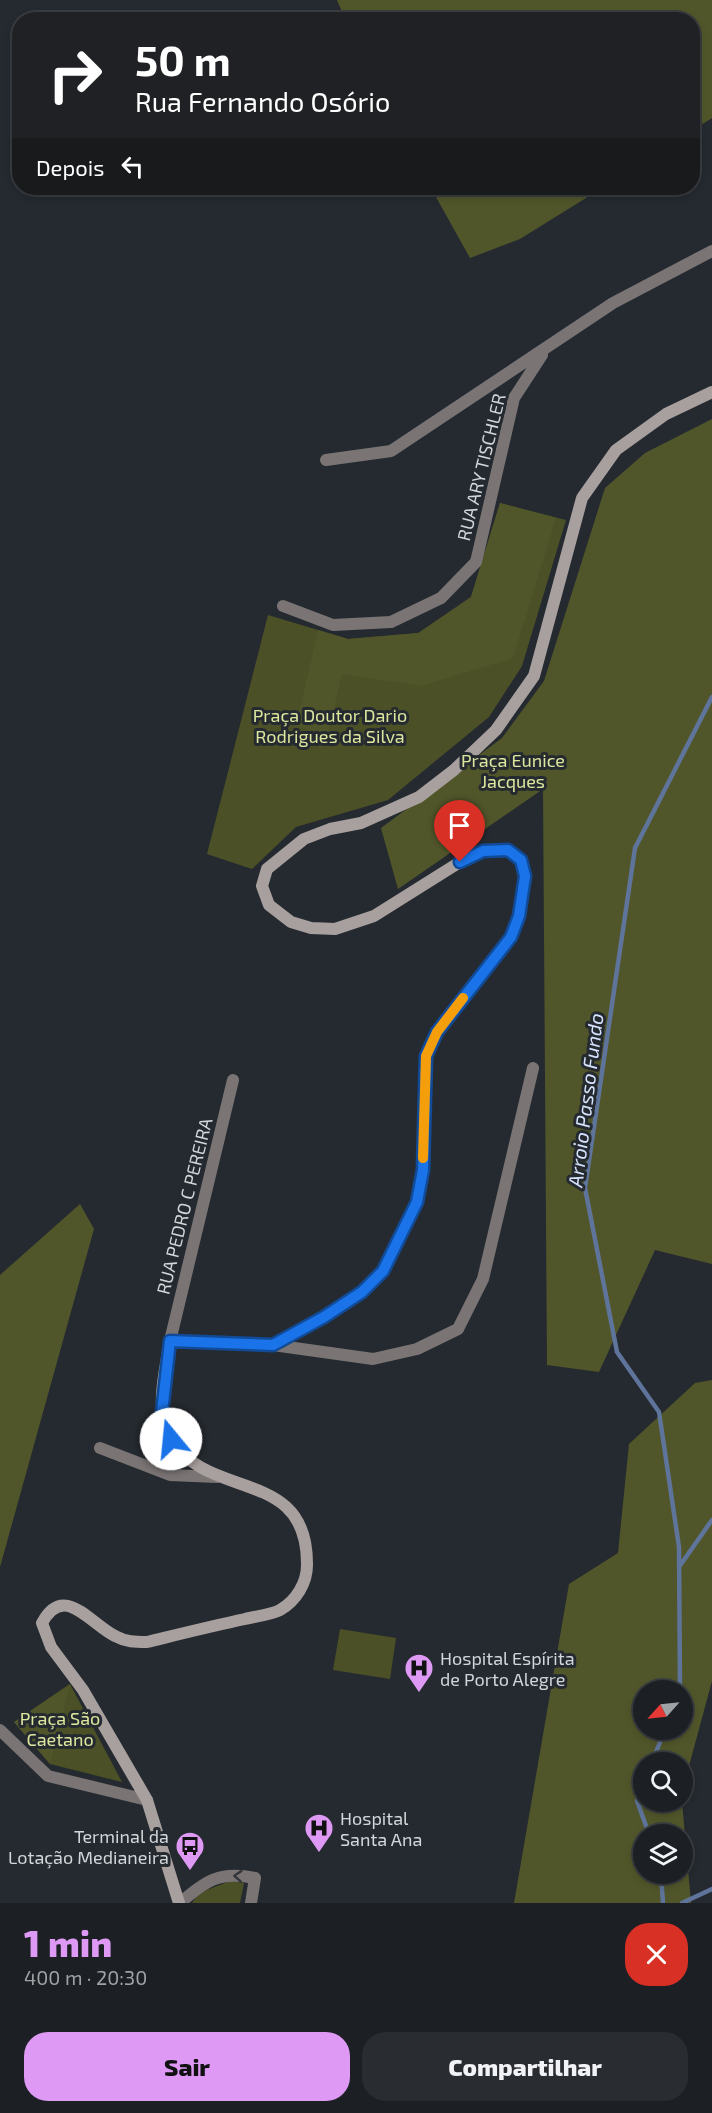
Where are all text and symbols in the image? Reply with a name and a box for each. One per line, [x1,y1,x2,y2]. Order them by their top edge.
text: 50 m [135,34,231,84]
icon: right [36,36,114,114]
text: Rua Fernando Osório [135,85,390,117]
icon: left [116,150,149,183]
text: Depois [36,154,104,180]
street label: RUA ARY TISCHLER [452,391,510,543]
park label: Praça Doutor Dario Rodrigues da Silva [253,704,407,747]
park label: Praça Eunice Jacques [461,749,565,792]
pin [434,800,485,862]
icon: arrive [443,809,476,842]
water label: Arroio Passo Fundo [562,1012,608,1189]
street label: RUA PEDRO C PEREIRA [151,1115,217,1296]
position arrow [139,1407,203,1471]
place label: Hospital Espírita de Porto Alegre [440,1647,575,1690]
hospital icon: Hospital Espírita de Porto Alegre [403,1652,435,1694]
north arrow [633,1680,693,1740]
map controls [633,1680,693,1884]
park label: Praça São Caetano [20,1707,100,1750]
button: search [633,1752,693,1812]
place label: Hospital Santa Ana [340,1807,422,1850]
hospital icon: Hospital Santa Ana [303,1812,335,1854]
button: layers [633,1824,693,1884]
place label: Terminal da Lotação Medianeira [8,1825,169,1869]
bus stop icon: Terminal da Lotação Medianeira [174,1830,206,1872]
one-way arrow [233,1870,243,1883]
text: 1 min [24,1921,112,1964]
button: close [625,1923,688,1986]
text: 400 m · 20:30 [24,1965,147,1989]
button: Sair [24,2032,350,2101]
button: Compartilhar [362,2032,688,2101]

